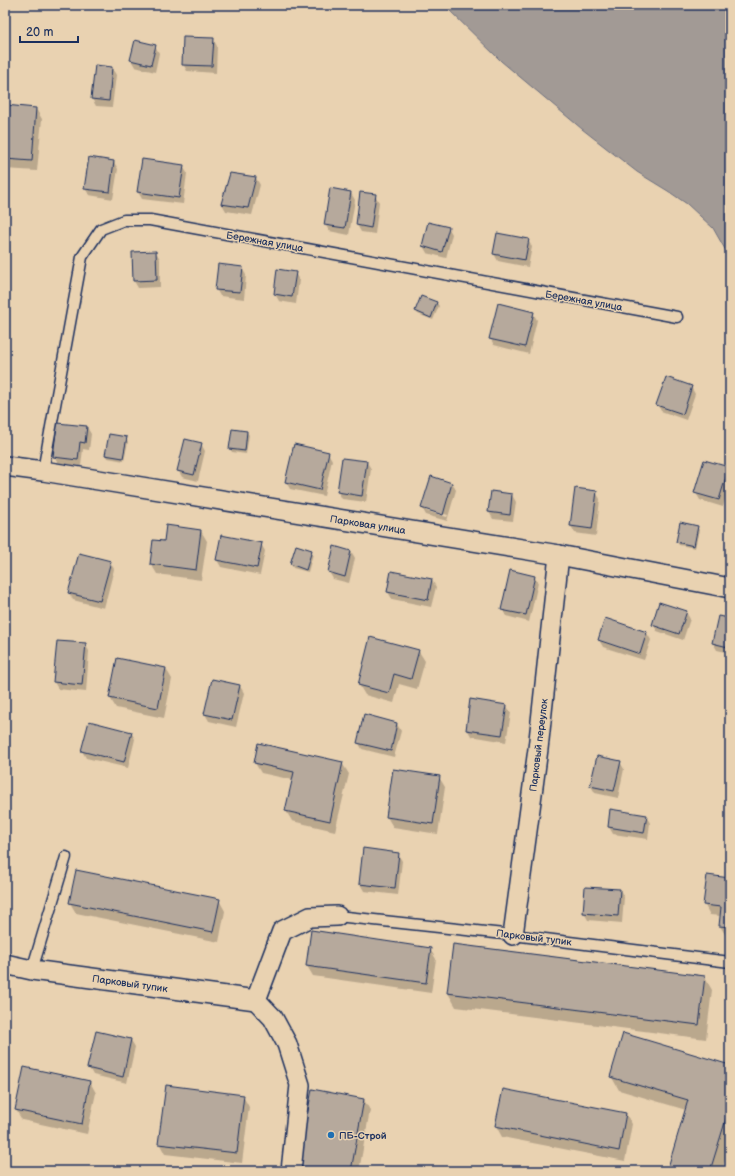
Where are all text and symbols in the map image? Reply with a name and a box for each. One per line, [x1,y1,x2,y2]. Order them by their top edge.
scale bar [20,18,78,44]
text: 20 m [26,25,53,40]
street label: Бережная улица [225,229,304,255]
street label: Бережная улица [544,288,623,314]
street label: Парковая улица [329,513,407,537]
street label: Парковый переулок [527,697,551,792]
street label: Парковый тупик [495,927,573,949]
street label: Парковый тупик [91,973,169,995]
marker: ПБ-Строй [326,1130,336,1140]
place label: ПБ-Строй [339,1130,387,1142]

